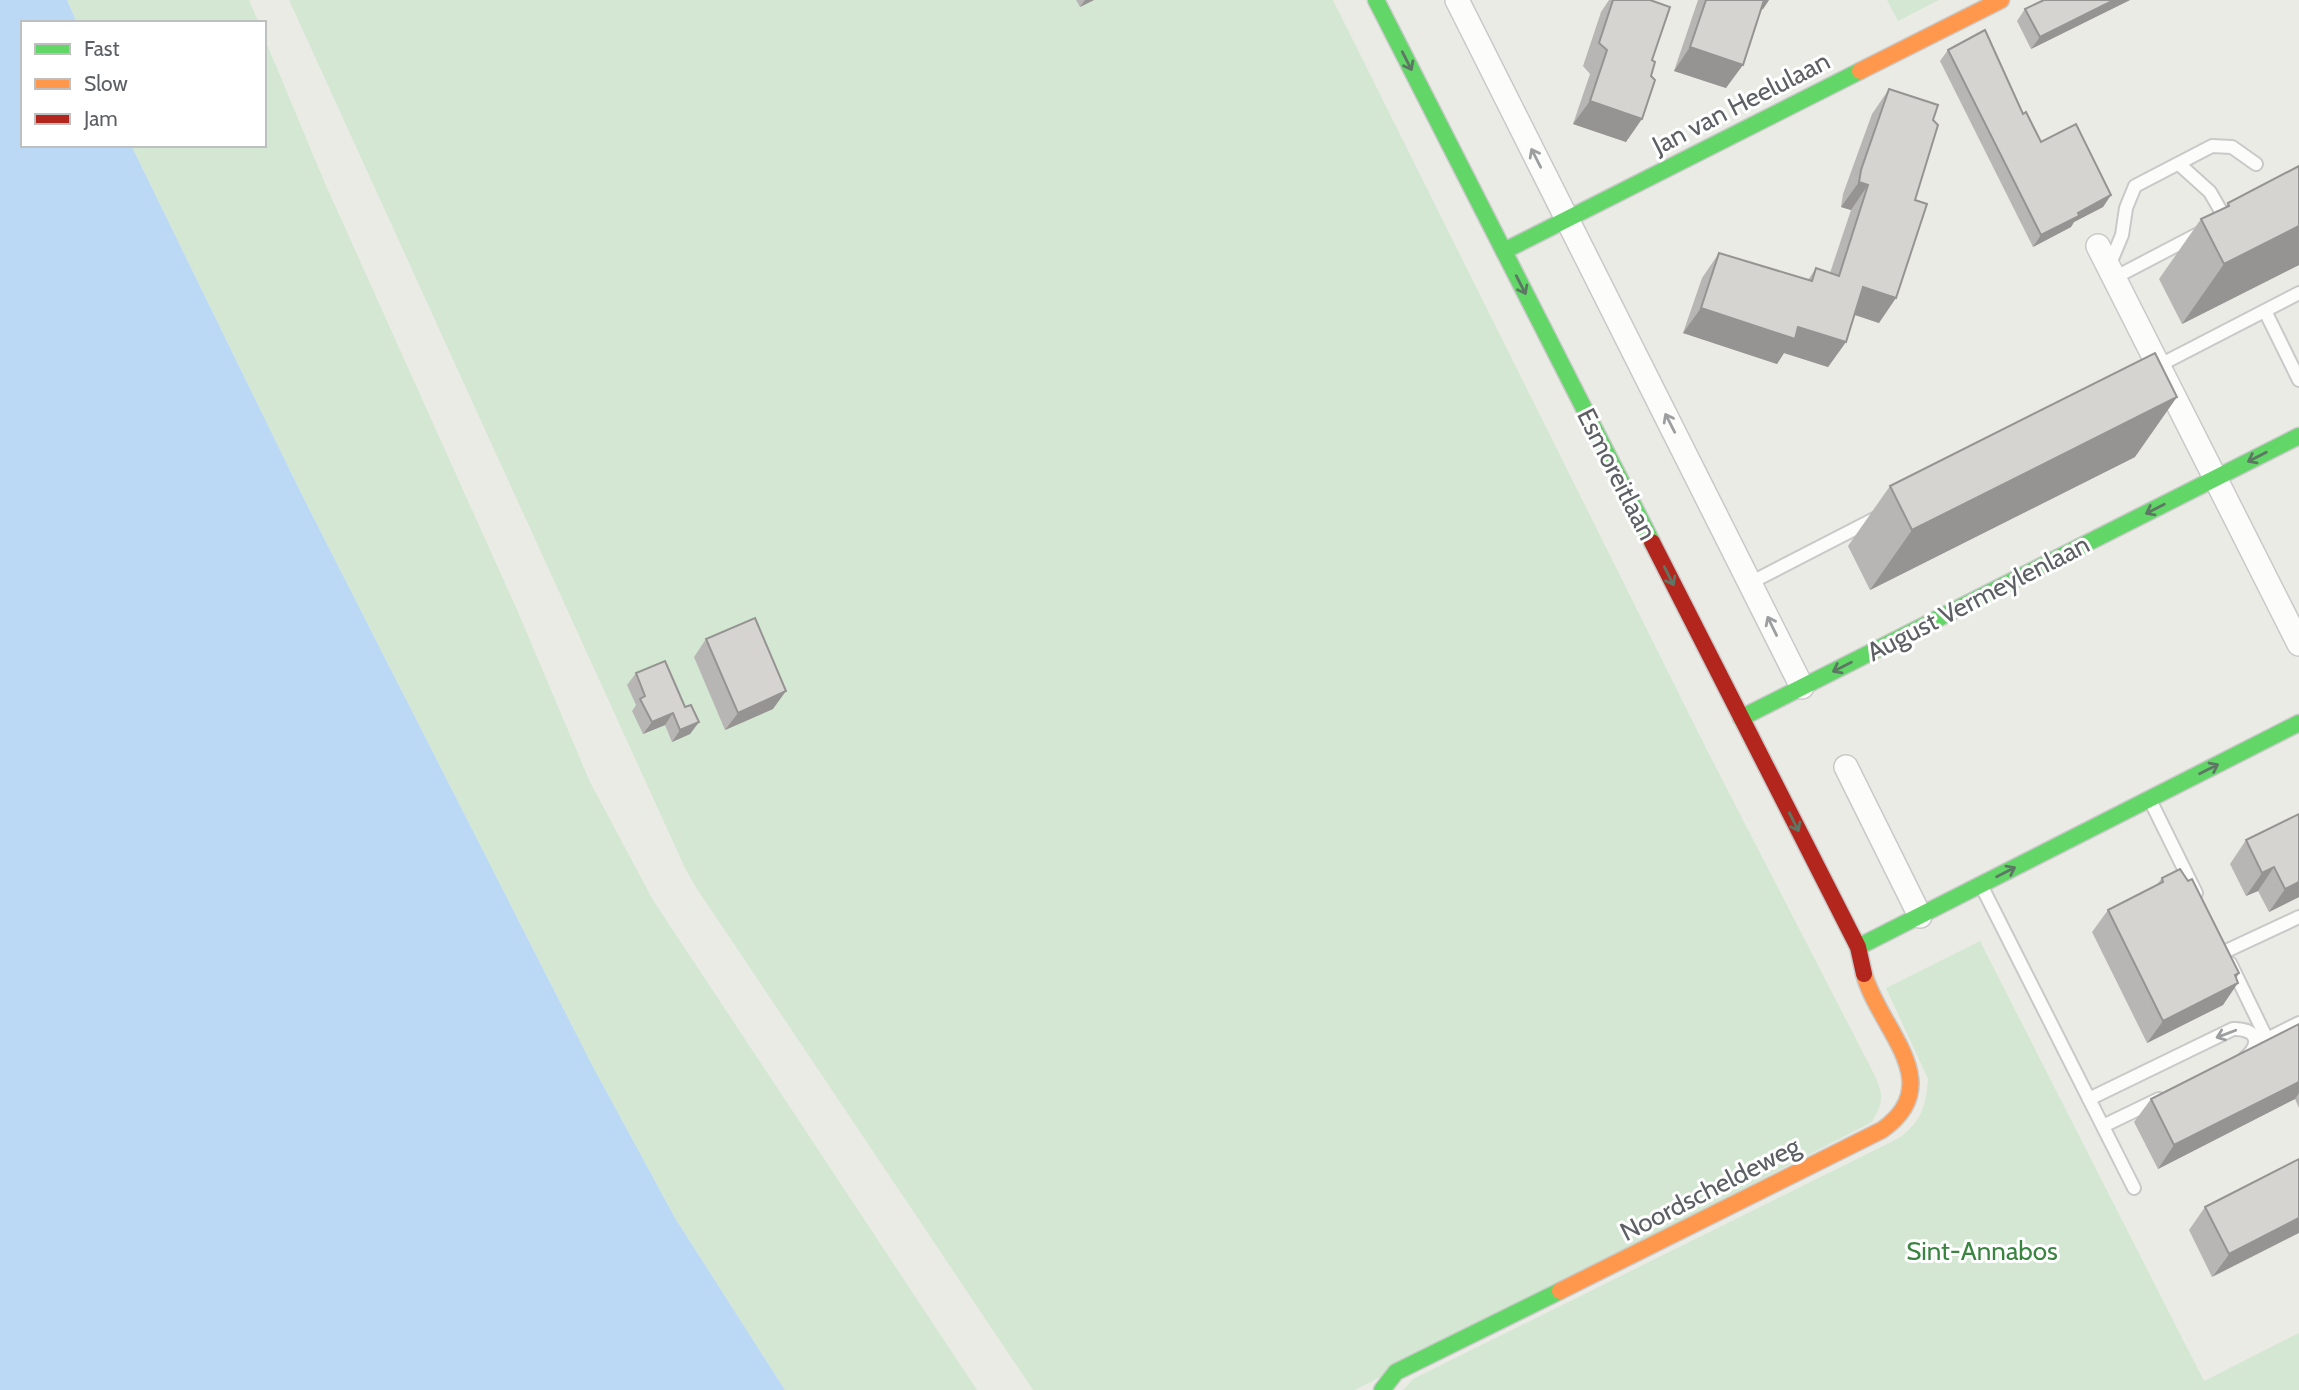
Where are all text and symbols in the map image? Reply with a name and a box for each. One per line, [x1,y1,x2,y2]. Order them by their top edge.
legend [21,21,266,147]
text: Fast [84,36,120,61]
street label: Jan van Heelulaan [1646,45,1835,162]
one-way arrow [1400,50,1414,71]
text: Slow [84,71,128,96]
text: Jam [83,106,118,131]
one-way arrow [1529,148,1543,169]
one-way arrow [1515,274,1529,295]
street label: Esmoreitlaan [1570,403,1664,545]
one-way arrow [1662,413,1676,434]
one-way arrow [2247,450,2268,464]
one-way arrow [2145,503,2166,516]
street label: August Vermeylenlaan [1861,528,2095,668]
one-way arrow [1662,565,1676,585]
one-way arrow [1764,616,1778,637]
one-way arrow [1832,661,1853,674]
one-way arrow [2198,762,2219,776]
one-way arrow [1788,811,1802,832]
one-way arrow [1995,865,2016,879]
one-way arrow [2216,1028,2237,1041]
street label: Noordscheldeweg [1615,1129,1806,1248]
park label: Sint-Annabos [1906,1235,2058,1267]

